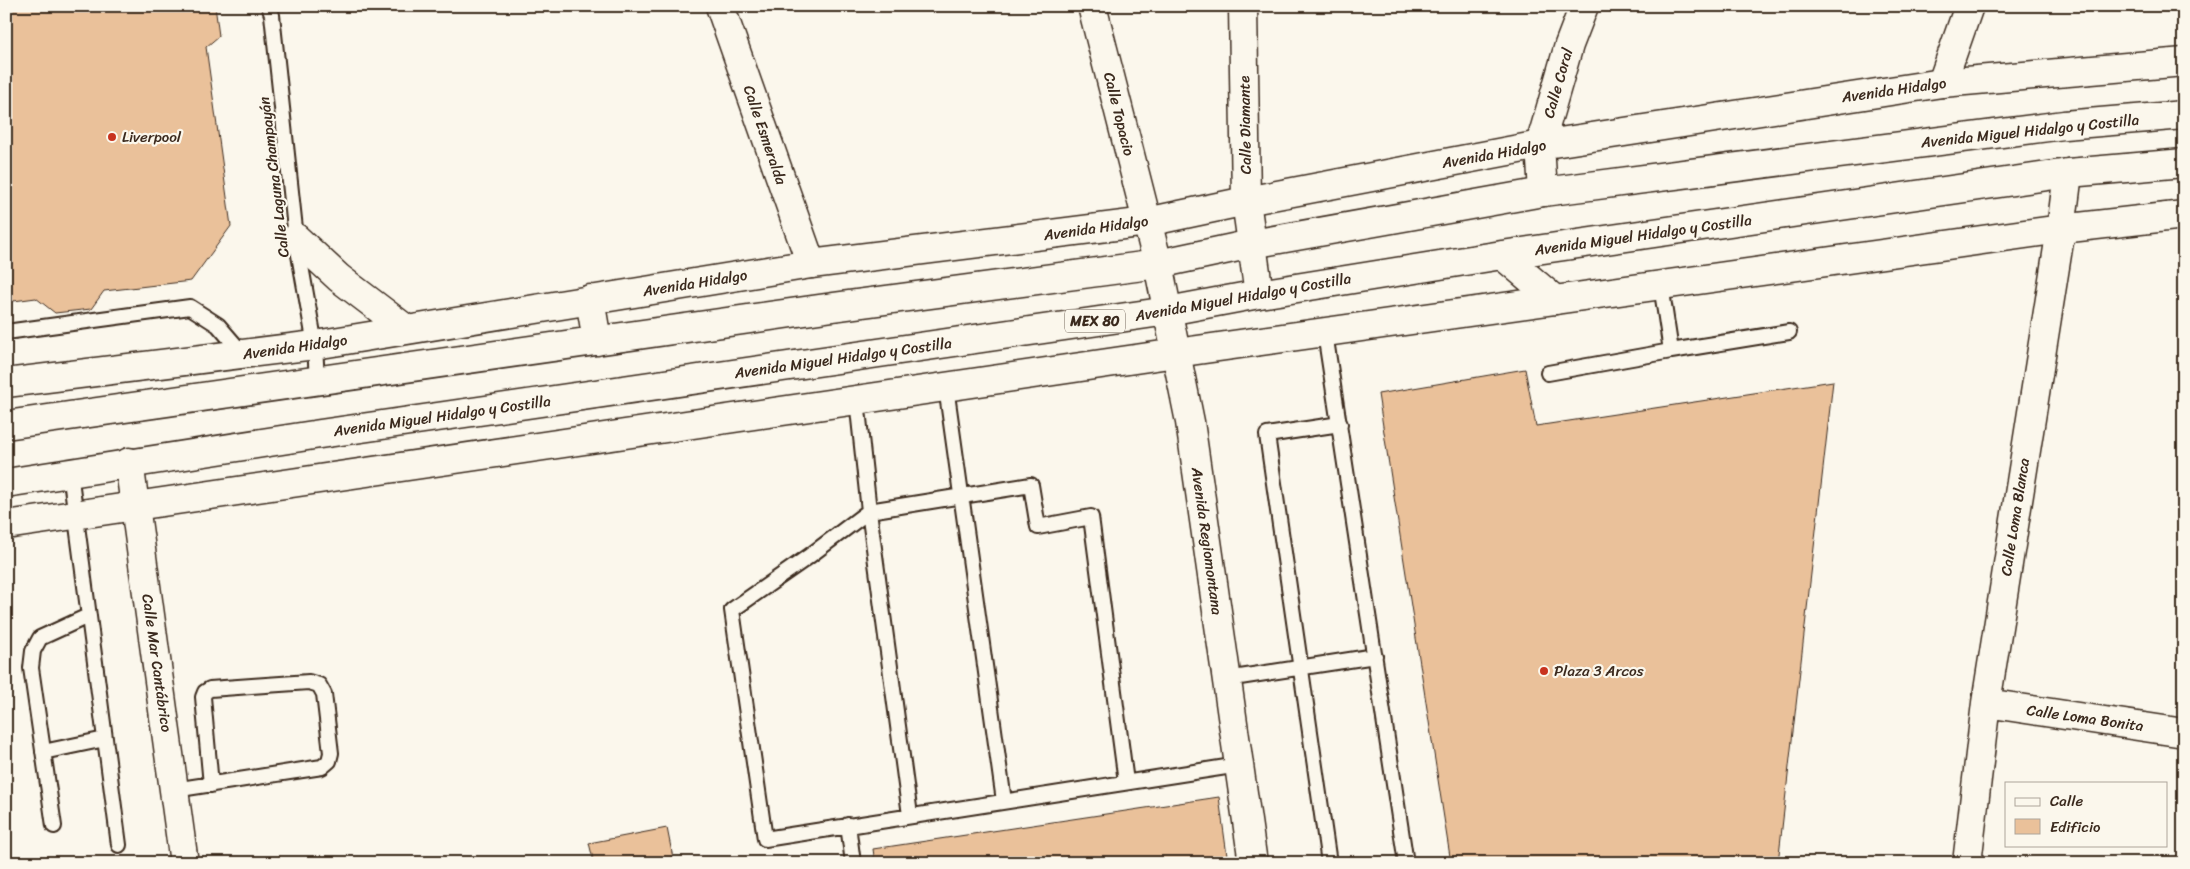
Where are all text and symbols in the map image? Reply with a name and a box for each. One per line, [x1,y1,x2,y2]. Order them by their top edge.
street label: Calle Coral [1536,44,1581,121]
street label: Calle Topacio [1096,69,1142,159]
street label: Avenida Hidalgo [1839,70,1949,110]
street label: Calle Diamante [1231,75,1259,175]
street label: Calle Esmeralda [736,82,794,189]
street label: Calle Laguna Champayán [251,95,297,259]
street label: Avenida Miguel Hidalgo y Costilla [1919,107,2141,155]
place label: Liverpool [122,124,182,150]
marker: Liverpool [106,131,118,143]
street label: Avenida Hidalgo [1439,132,1549,176]
street label: Avenida Miguel Hidalgo y Costilla [1532,207,1754,263]
street label: Avenida Hidalgo [1041,208,1151,248]
street label: Avenida Hidalgo [640,262,750,304]
street label: Avenida Miguel Hidalgo y Costilla [1132,265,1354,329]
road number: MEX 80 [1065,310,1125,332]
street label: Avenida Hidalgo [240,327,350,367]
street label: Avenida Miguel Hidalgo y Costilla [732,330,954,386]
street label: Avenida Miguel Hidalgo y Costilla [331,388,553,444]
street label: Calle Loma Blanca [1993,456,2037,578]
street label: Avenida Regiomontana [1184,464,1230,617]
street label: Calle Mar Cantábrico [134,592,180,734]
place label: Plaza 3 Arcos [1554,658,1644,684]
marker: Plaza 3 Arcos [1538,665,1550,677]
street label: Calle Loma Bonita [2025,697,2146,739]
legend [2005,782,2168,846]
text: Calle [2050,788,2083,814]
text: Edificio [2050,814,2101,840]

